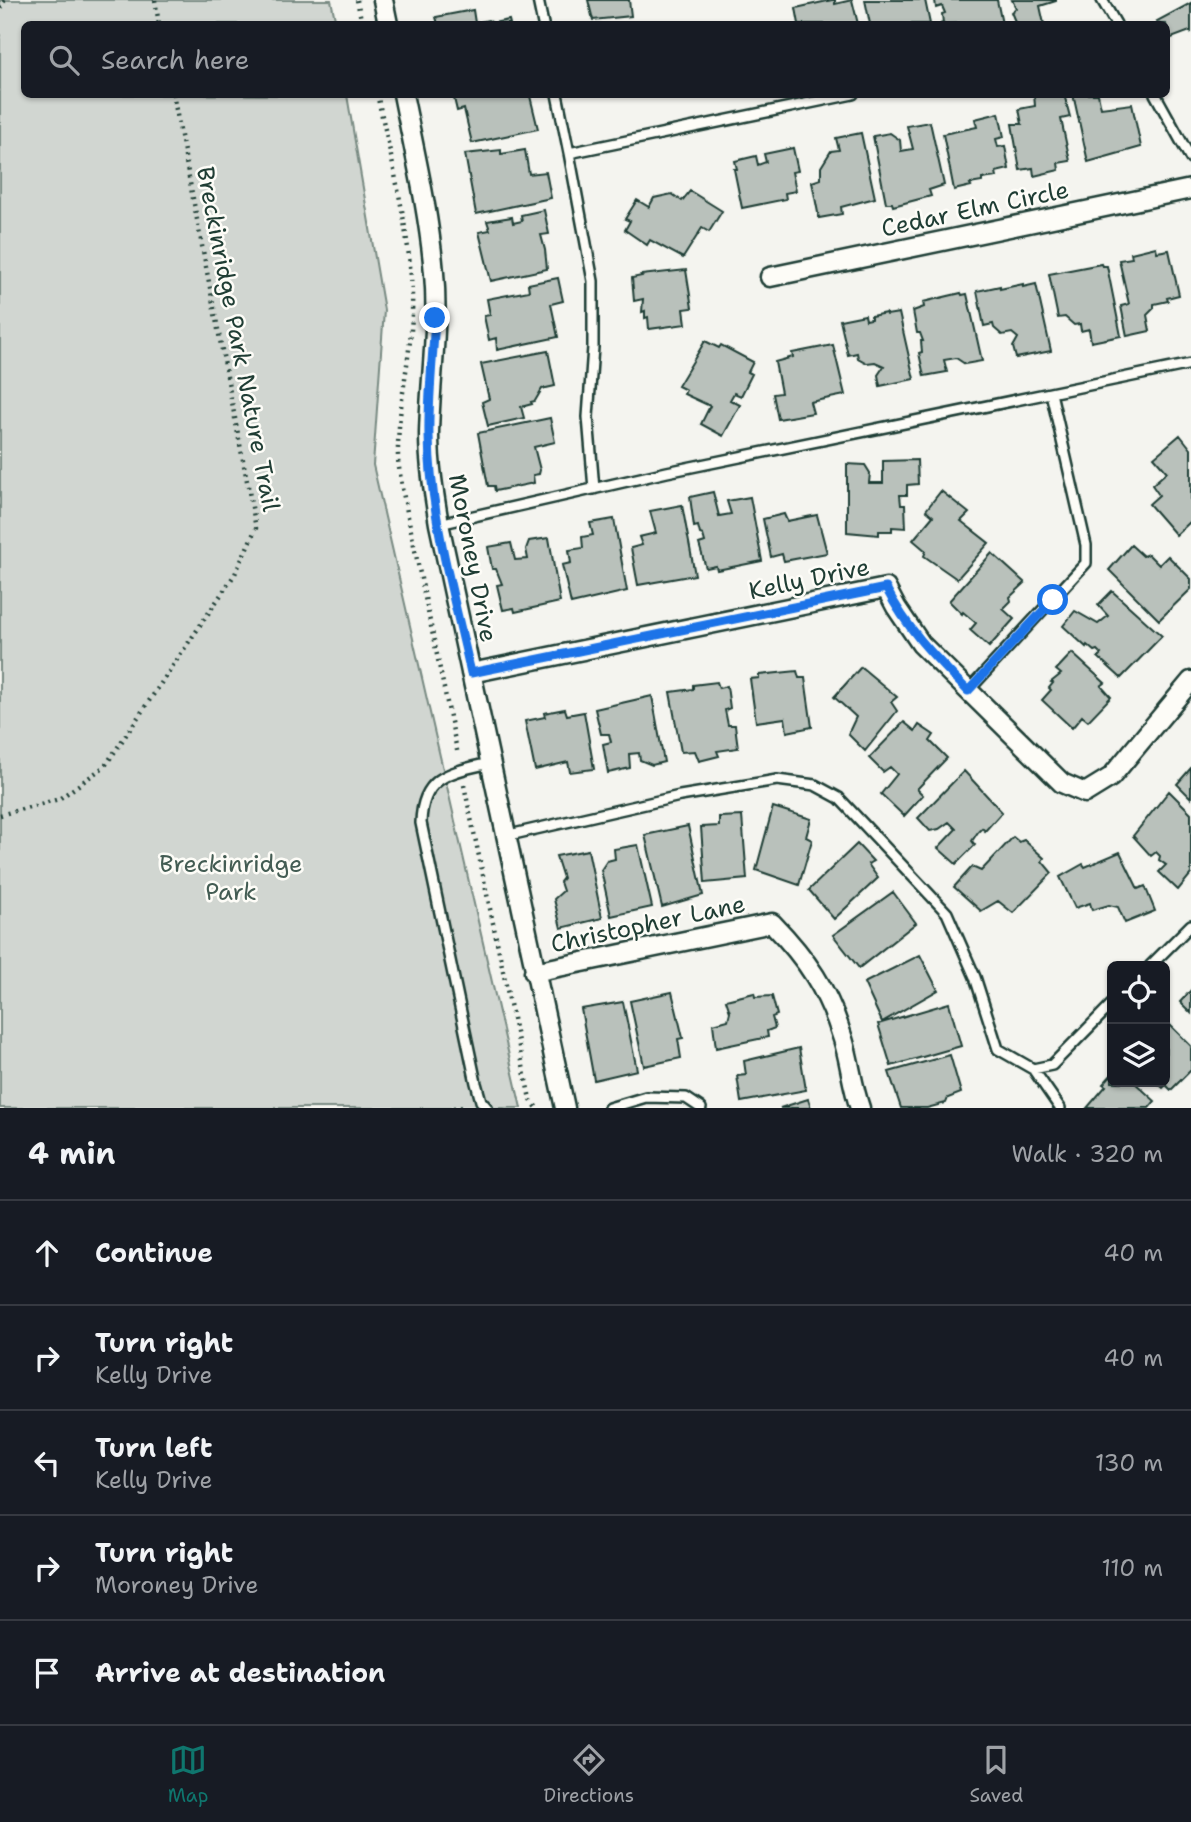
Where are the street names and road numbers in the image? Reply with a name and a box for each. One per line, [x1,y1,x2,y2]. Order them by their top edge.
street label: Breckinridge Park Nature Trail [189,164,287,515]
street label: Cedar Elm Circle [878,174,1072,244]
street label: Moroney Drive [441,471,505,645]
street label: Kelly Drive [746,551,872,607]
street label: Christopher Lane [548,888,748,960]

